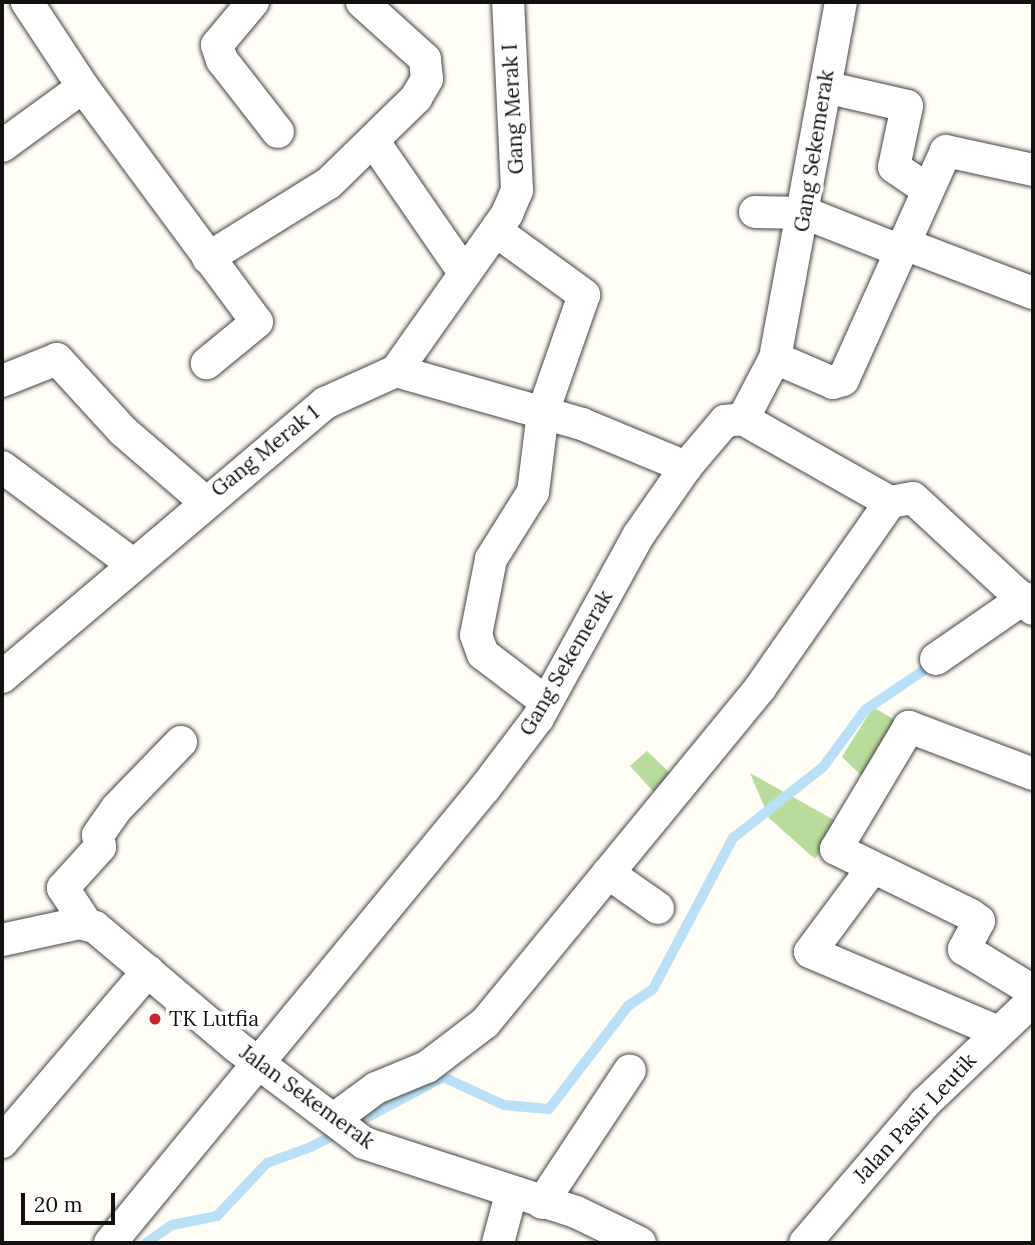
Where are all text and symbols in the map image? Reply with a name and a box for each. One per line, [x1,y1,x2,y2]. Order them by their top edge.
street label: Gang Merak I [497,43,529,175]
street label: Gang Sekemerak [789,68,839,234]
street label: Gang Merak 1 [206,400,324,502]
street label: Gang Sekemerak [514,586,618,740]
place label: TK Lutfia [169,1006,259,1032]
marker: TK Lutfia [147,1011,163,1027]
street label: Jalan Sekemerak [235,1040,379,1154]
street label: Jalan Pasir Leutik [848,1048,982,1188]
scale bar [24,1178,119,1222]
text: 20 m [34,1191,83,1218]

